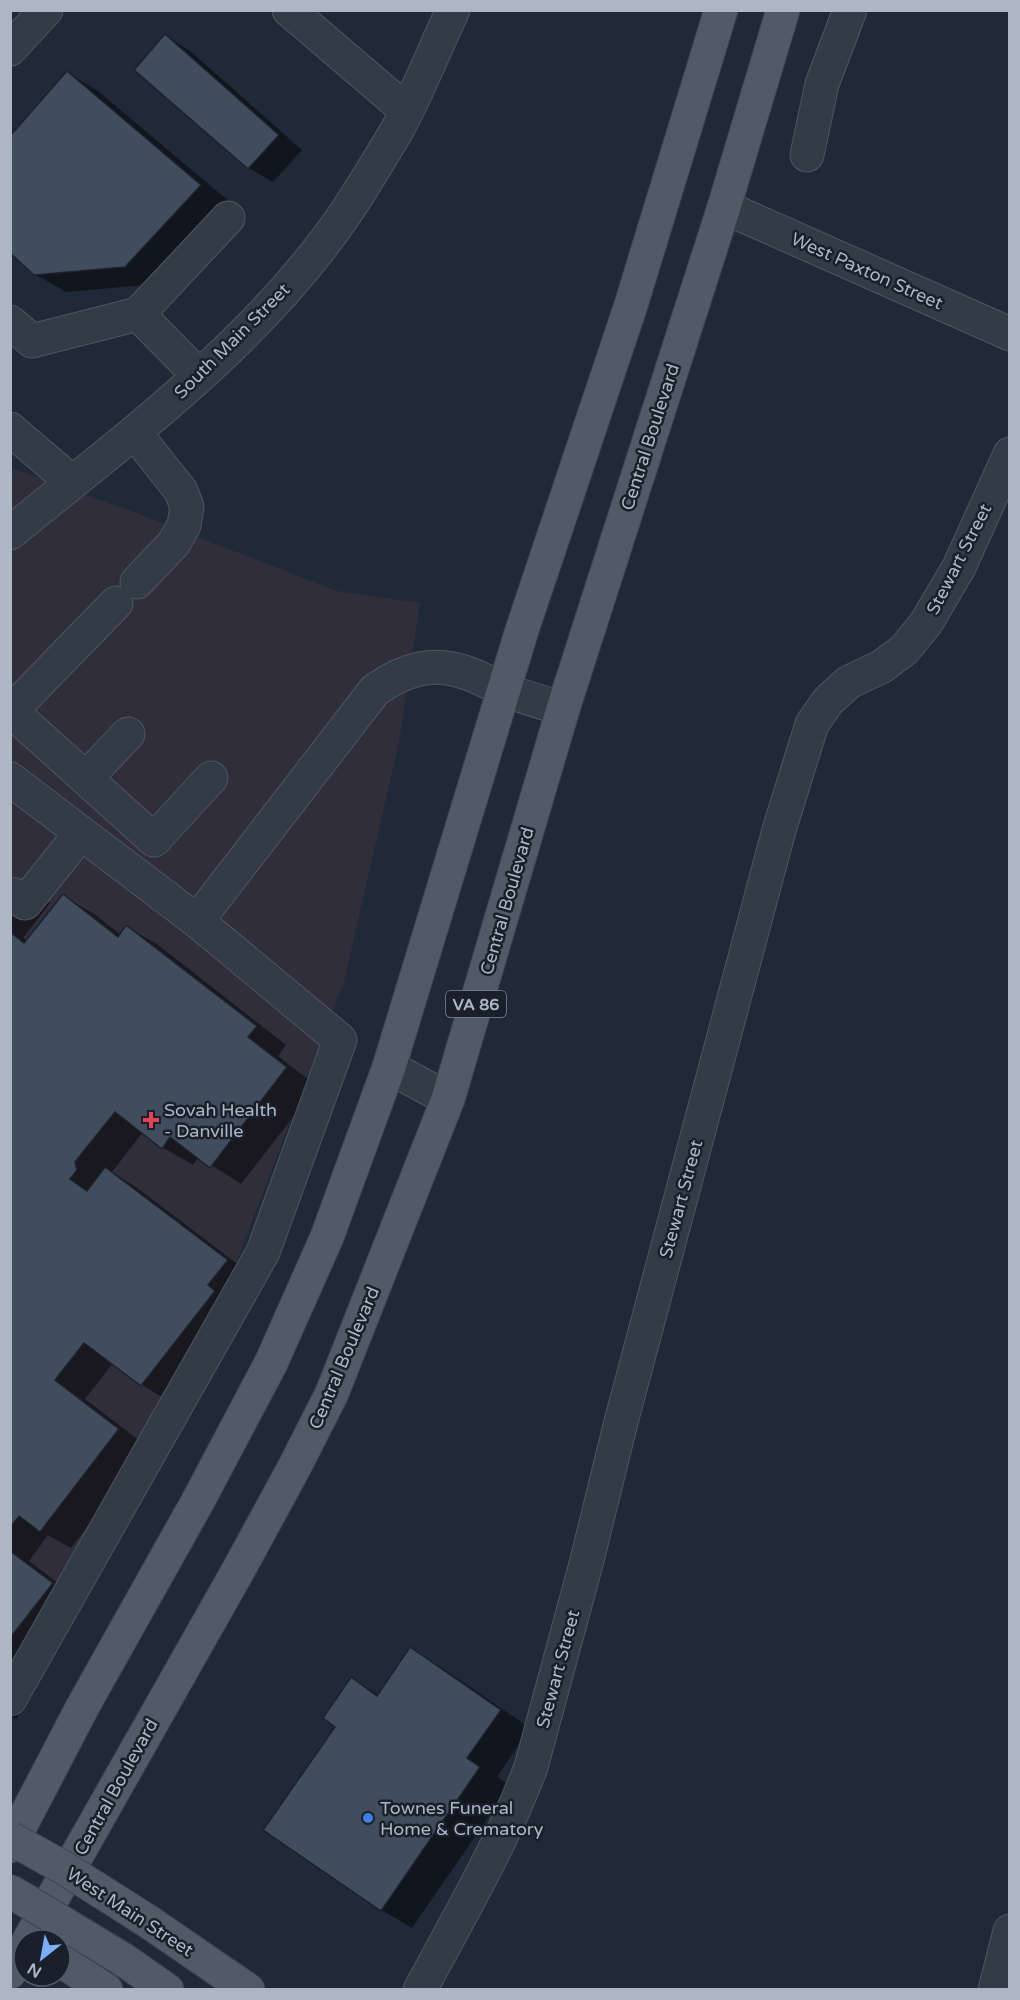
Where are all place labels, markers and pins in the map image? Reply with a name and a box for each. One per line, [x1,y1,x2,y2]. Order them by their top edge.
place label: Sovah Health - Danville [164,1099,277,1142]
marker: Sovah Health - Danville [142,1111,160,1129]
place label: Townes Funeral Home & Crematory [380,1797,544,1840]
marker: Townes Funeral Home & Crematory [361,1811,375,1825]

